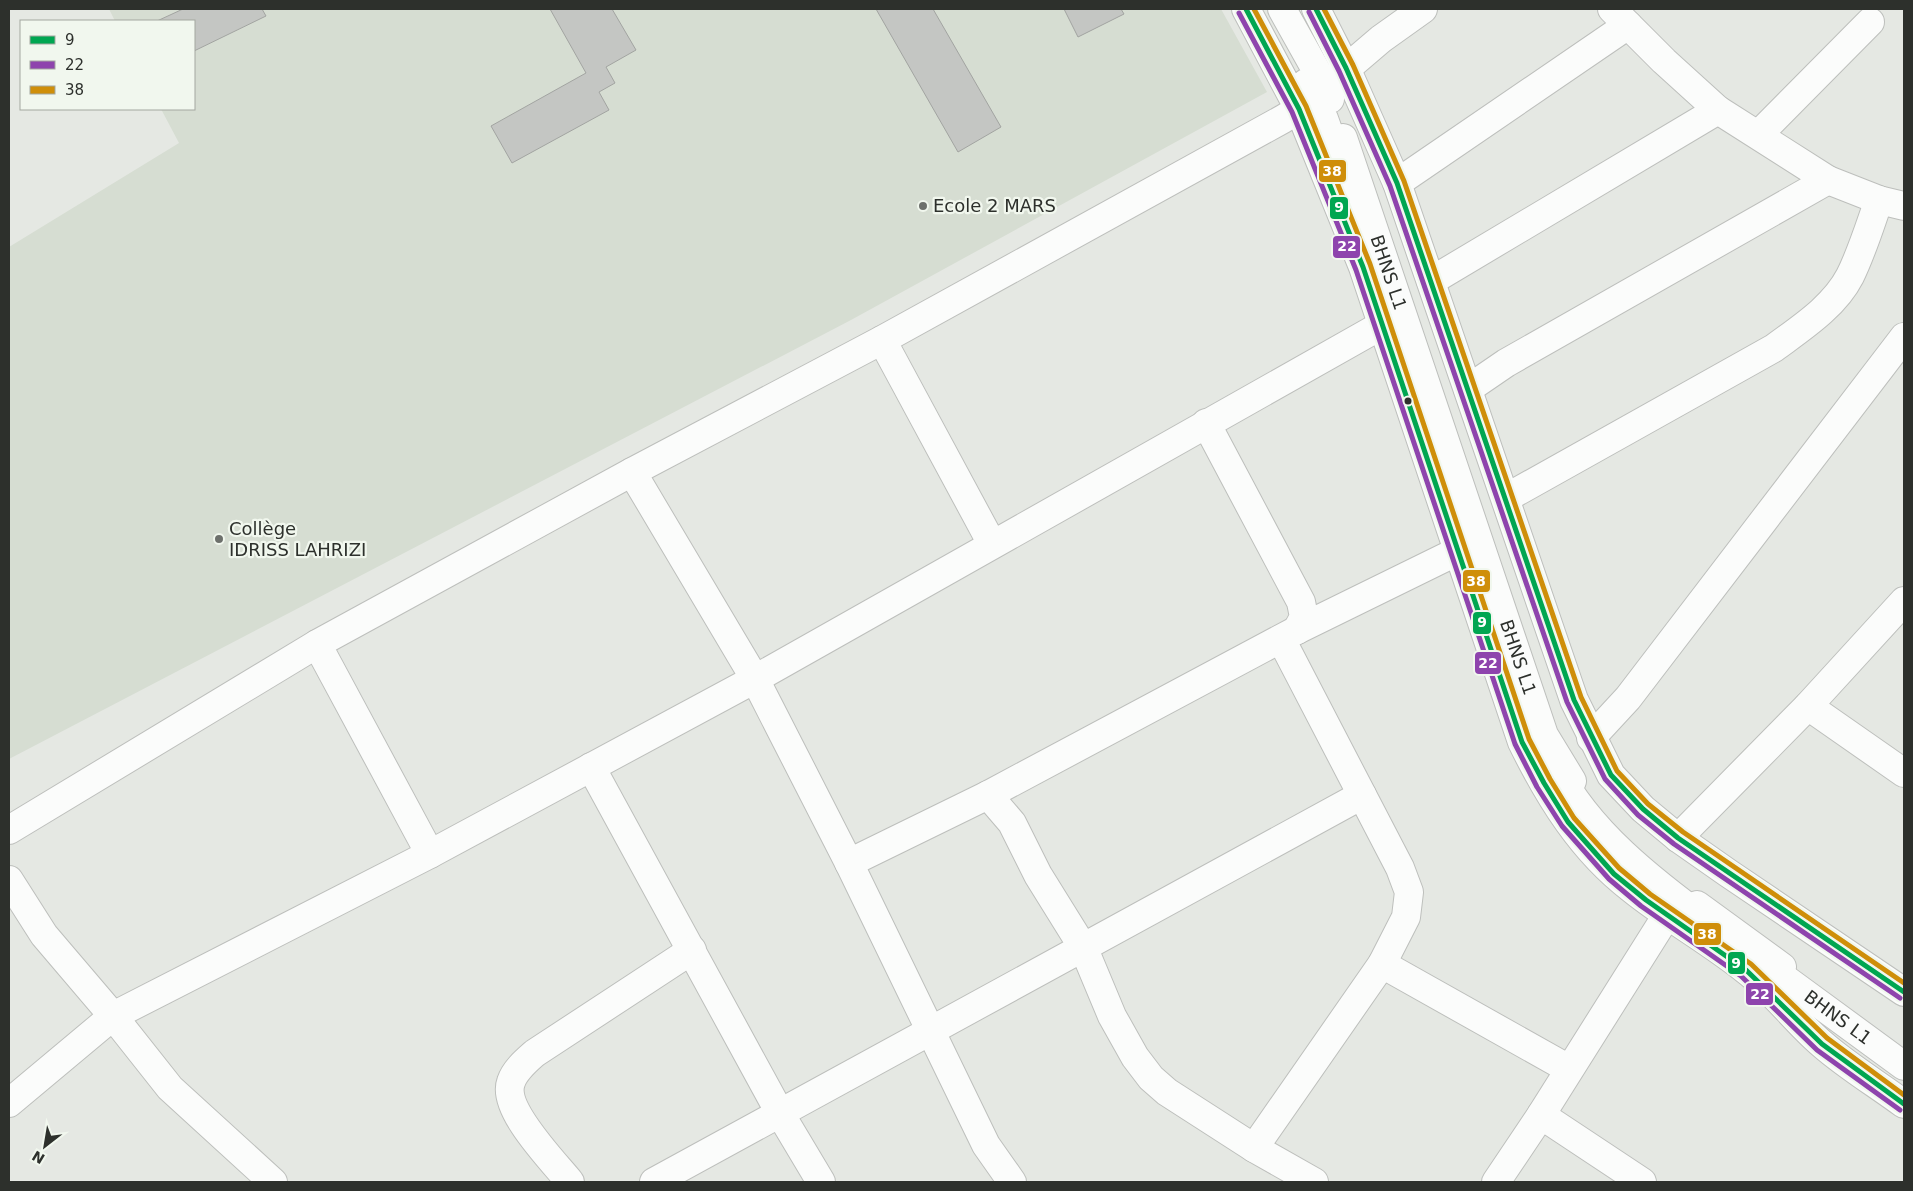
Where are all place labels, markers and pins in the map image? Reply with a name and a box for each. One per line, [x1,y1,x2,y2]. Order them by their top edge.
place label: Ecole 2 MARS [933,195,1056,216]
marker: Ecole 2 MARS [917,200,929,212]
unlabelled marker [1403,396,1413,406]
place label: Collège IDRISS LAHRIZI [229,518,366,560]
marker: Collège IDRISS LAHRIZI [213,533,225,545]

